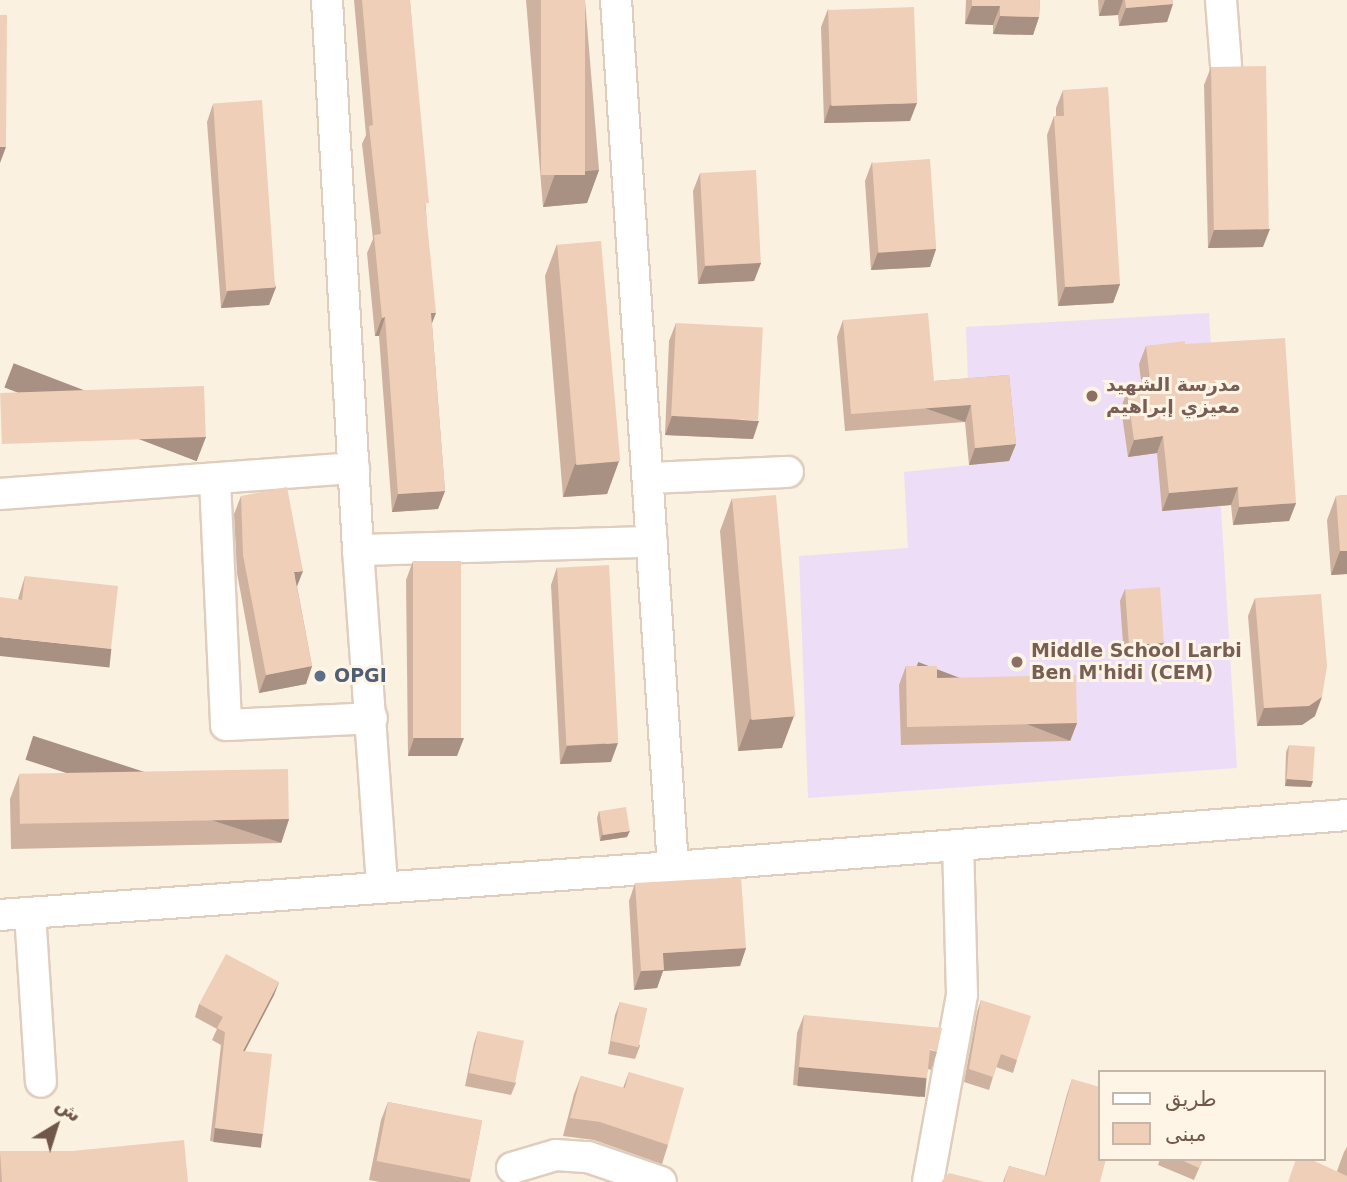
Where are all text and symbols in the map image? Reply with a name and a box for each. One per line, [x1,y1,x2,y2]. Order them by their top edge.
place label: مدرسة الشهيد معيزي إبراهيم [1106,374,1241,418]
marker: مدرسة الشهيد معيزي إبراهيم [1084,388,1100,404]
place label: Middle School Larbi Ben M'hidi (CEM) [1031,640,1242,684]
marker: Middle School Larbi Ben M'hidi (CEM) [1009,654,1025,670]
place label: OPGI [334,665,387,687]
marker: OPGI [312,668,328,684]
legend [1098,1070,1326,1161]
text: طريق [1165,1087,1217,1111]
north arrow [21,1091,91,1161]
text: ش [52,1093,86,1126]
text: مبنى [1165,1122,1206,1146]

